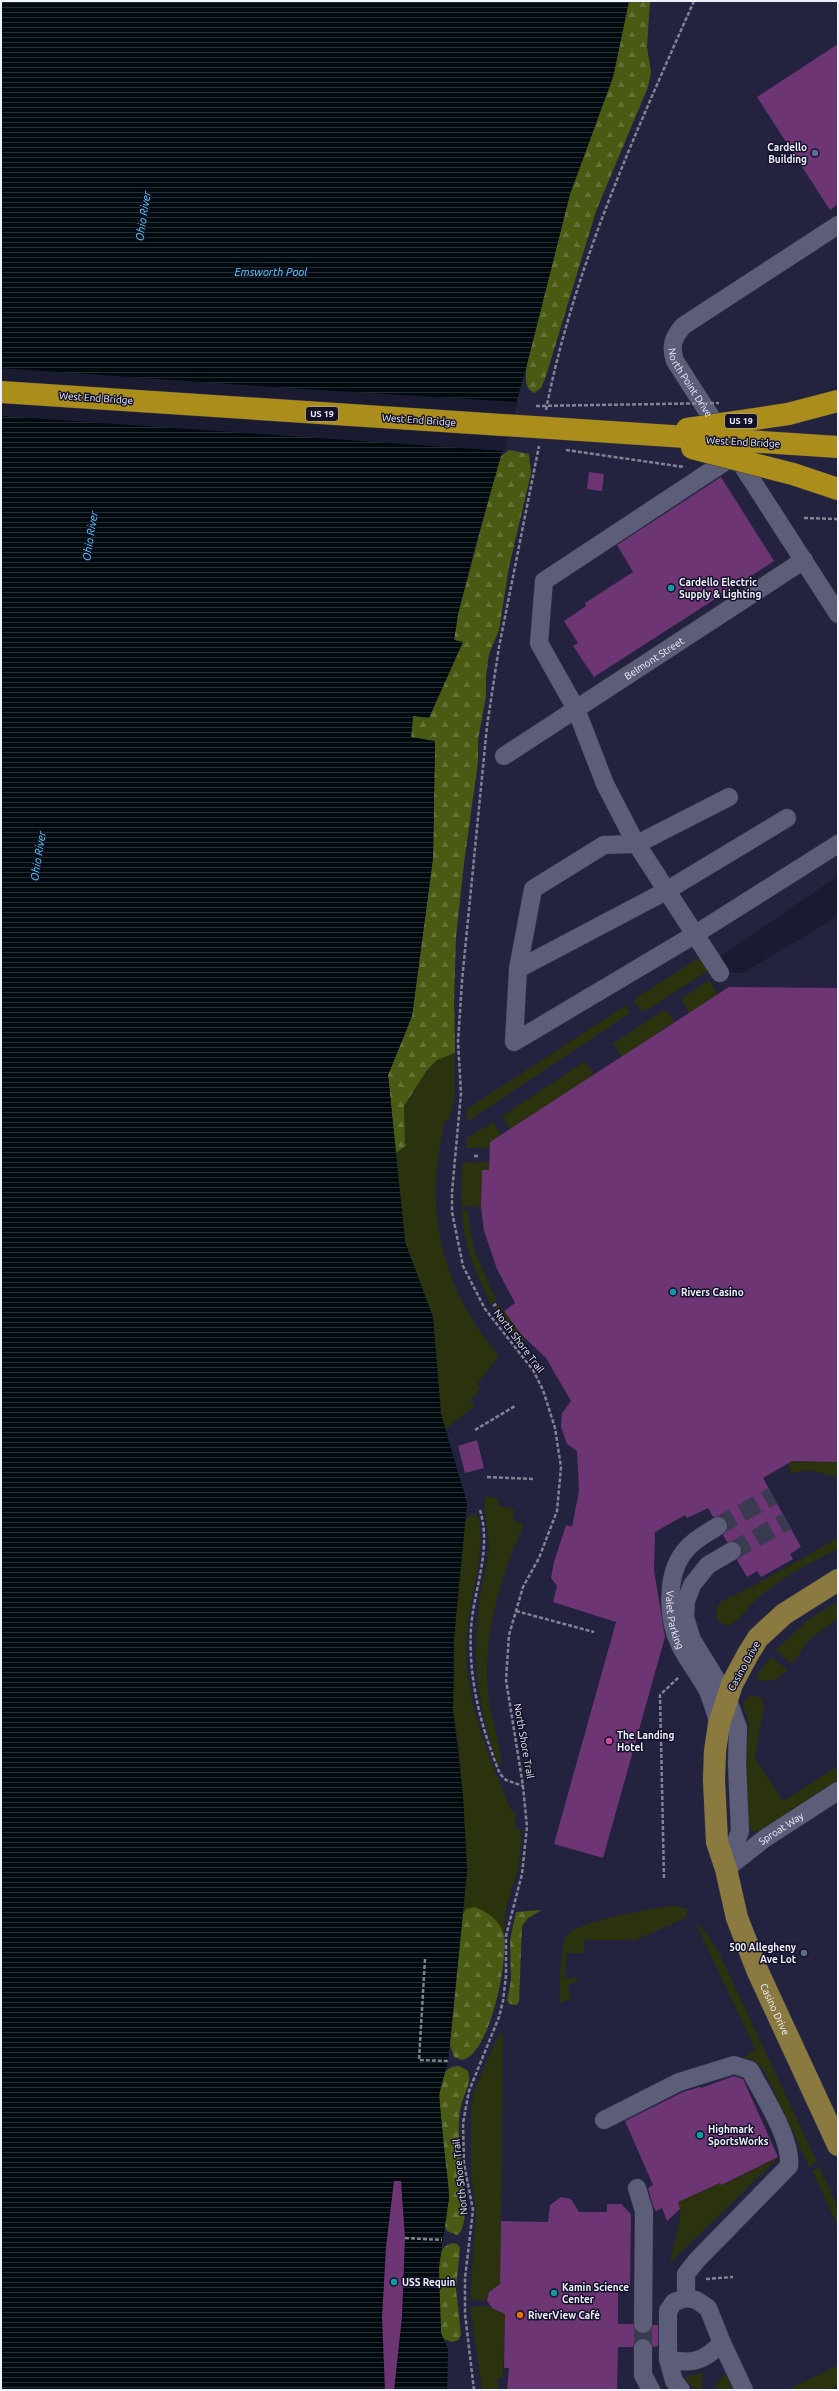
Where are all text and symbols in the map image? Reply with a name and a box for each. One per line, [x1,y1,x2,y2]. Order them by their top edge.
place label: Cardello Building [767,142,807,165]
marker: Cardello Building [810,148,820,158]
water label: Ohio River [133,189,153,242]
water label: Emsworth Pool [235,266,307,278]
street label: North Point Drive [667,347,715,419]
street label: West End Bridge [59,390,133,406]
road number: US 19 [306,407,338,421]
street label: West End Bridge [382,412,456,428]
road number: US 19 [725,414,757,428]
street label: West End Bridge [706,435,780,449]
water label: Ohio River [80,509,100,562]
place label: Cardello Electric Supply & Lighting [679,577,761,600]
marker: Cardello Electric Supply & Lighting [666,583,676,593]
street label: Belmont Street [622,635,686,682]
water label: Ohio River [28,829,48,882]
marker: Rivers Casino [668,1287,678,1297]
place label: Rivers Casino [681,1287,744,1298]
street label: North Shore Trail [492,1307,547,1375]
street label: Valet Parking [665,1590,687,1651]
street label: Casino Drive [726,1639,762,1693]
street label: North Shore Trail [512,1702,536,1780]
place label: The Landing Hotel [617,1730,674,1753]
marker: The Landing Hotel [604,1736,614,1746]
street label: Sproat Way [756,1809,805,1847]
place label: 500 Allegheny Ave Lot [729,1942,797,1965]
marker: 500 Allegheny Ave Lot [799,1948,809,1958]
street label: Casino Drive [758,1982,792,2037]
place label: Highmark SportsWorks [708,2124,769,2147]
marker: Highmark SportsWorks [695,2130,705,2140]
street label: North Shore Trail [451,2138,469,2216]
marker: USS Requin [389,2277,399,2287]
place label: USS Requin [402,2277,455,2288]
place label: Kamin Science Center [562,2282,629,2305]
marker: Kamin Science Center [549,2288,559,2298]
marker: RiverView Café [515,2310,525,2320]
place label: RiverView Café [528,2310,600,2321]

